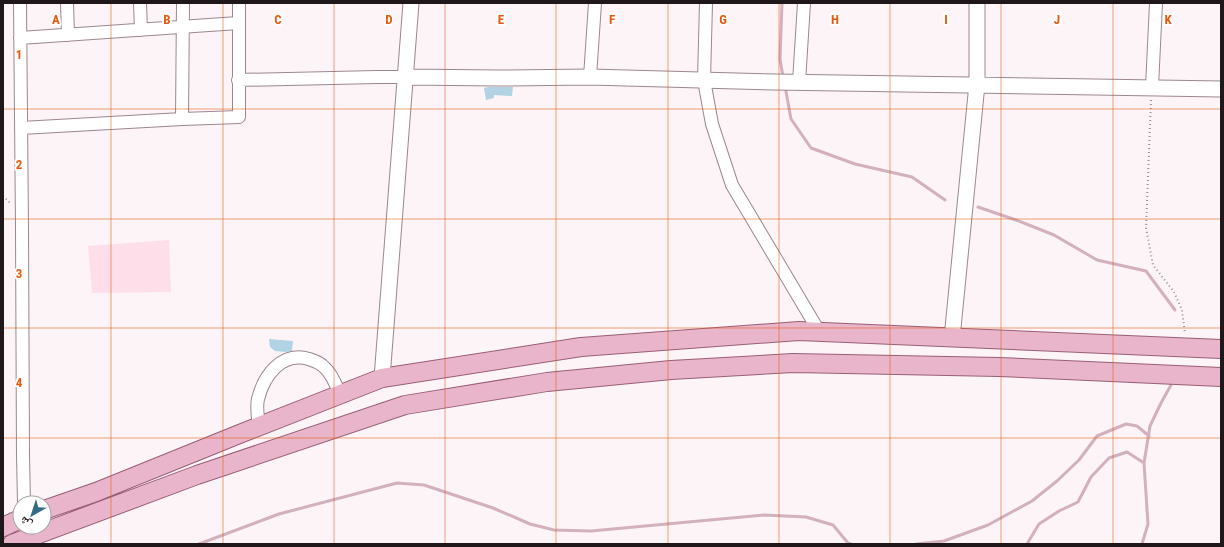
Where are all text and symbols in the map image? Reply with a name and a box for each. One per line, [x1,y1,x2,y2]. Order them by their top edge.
text: A [52,12,60,27]
text: B [163,12,171,27]
text: C [274,12,282,27]
text: D [385,12,393,27]
text: E [498,12,505,27]
text: F [609,12,615,27]
text: G [719,12,727,27]
text: H [831,12,839,27]
text: I [944,12,948,27]
text: J [1054,12,1060,27]
text: K [1164,12,1172,27]
text: 1 [16,47,22,62]
text: 2 [16,157,23,172]
text: 3 [16,266,22,281]
text: 4 [16,375,23,390]
north arrow [12,495,52,535]
text: ش [17,513,35,531]

